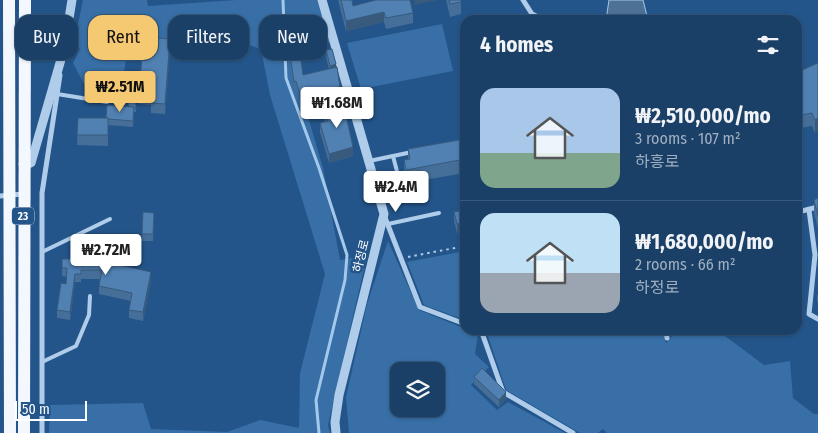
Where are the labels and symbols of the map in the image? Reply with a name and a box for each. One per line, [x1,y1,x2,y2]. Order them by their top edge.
pin: ₩2.51M [79,70,161,113]
pin: ₩1.68M [296,86,378,129]
pin: ₩2.4M [361,170,431,213]
road number: 23 [12,208,34,225]
pin: ₩2.72M [65,234,147,276]
street label: 하정로 [350,238,372,274]
scale bar [15,398,88,421]

